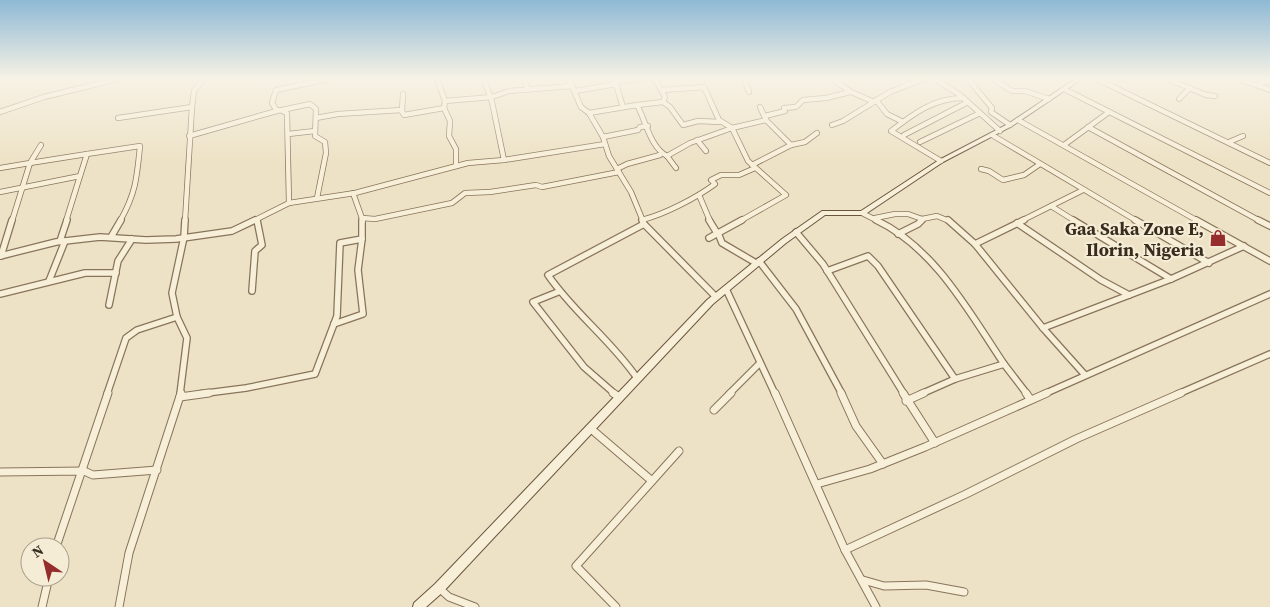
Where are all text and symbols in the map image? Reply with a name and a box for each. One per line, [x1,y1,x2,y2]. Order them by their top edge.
place label: Gaa Saka Zone E, Ilorin, Nigeria [1065,216,1204,262]
shop icon: Gaa Saka Zone E, Ilorin, Nigeria [1208,228,1228,248]
north arrow [20,537,70,587]
text: N [28,540,47,562]

